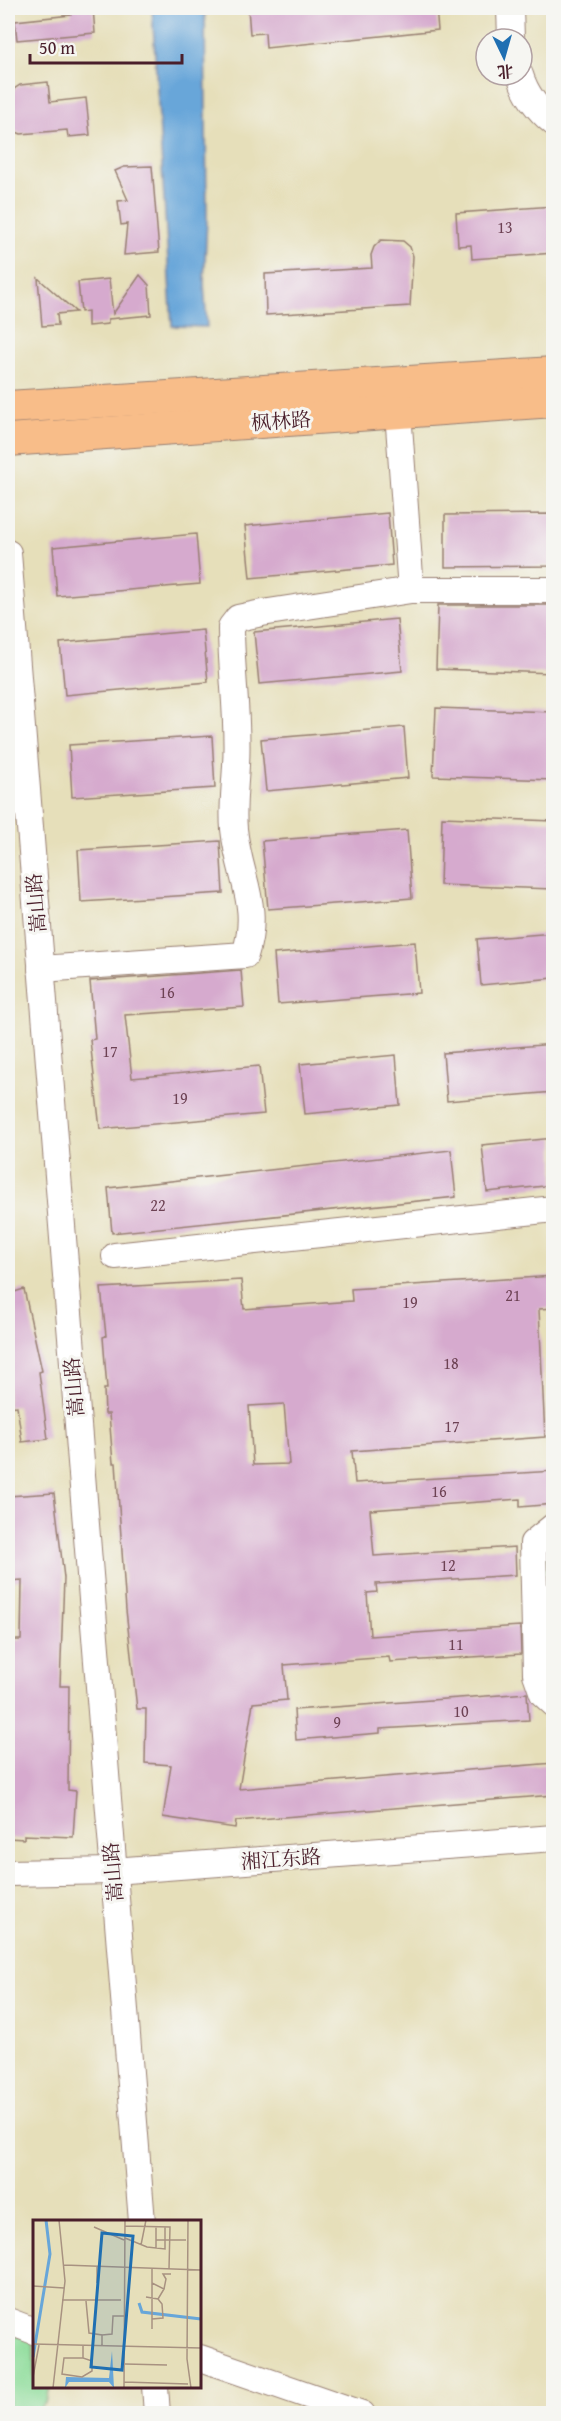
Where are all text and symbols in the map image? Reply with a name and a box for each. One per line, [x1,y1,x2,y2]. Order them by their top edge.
scale bar [30,27,182,65]
north arrow [474,27,534,87]
text: 50 m [39,34,75,61]
text: 北 [496,59,514,85]
house number: 13 [497,215,513,239]
street label: 枫林路 [250,404,312,437]
street label: 嵩山路 [18,872,53,934]
house number: 16 [159,980,175,1004]
house number: 17 [102,1039,118,1063]
house number: 19 [172,1086,188,1110]
house number: 22 [150,1193,166,1217]
house number: 21 [505,1283,521,1307]
house number: 19 [402,1290,418,1314]
house number: 18 [443,1351,459,1375]
street label: 嵩山路 [56,1356,91,1418]
house number: 17 [444,1414,460,1438]
house number: 16 [431,1479,447,1503]
house number: 12 [440,1553,456,1577]
house number: 11 [448,1632,464,1656]
house number: 10 [453,1699,469,1723]
house number: 9 [333,1710,341,1734]
street label: 嵩山路 [95,1841,130,1903]
street label: 湘江东路 [240,1841,322,1876]
inset map [33,2220,201,2388]

